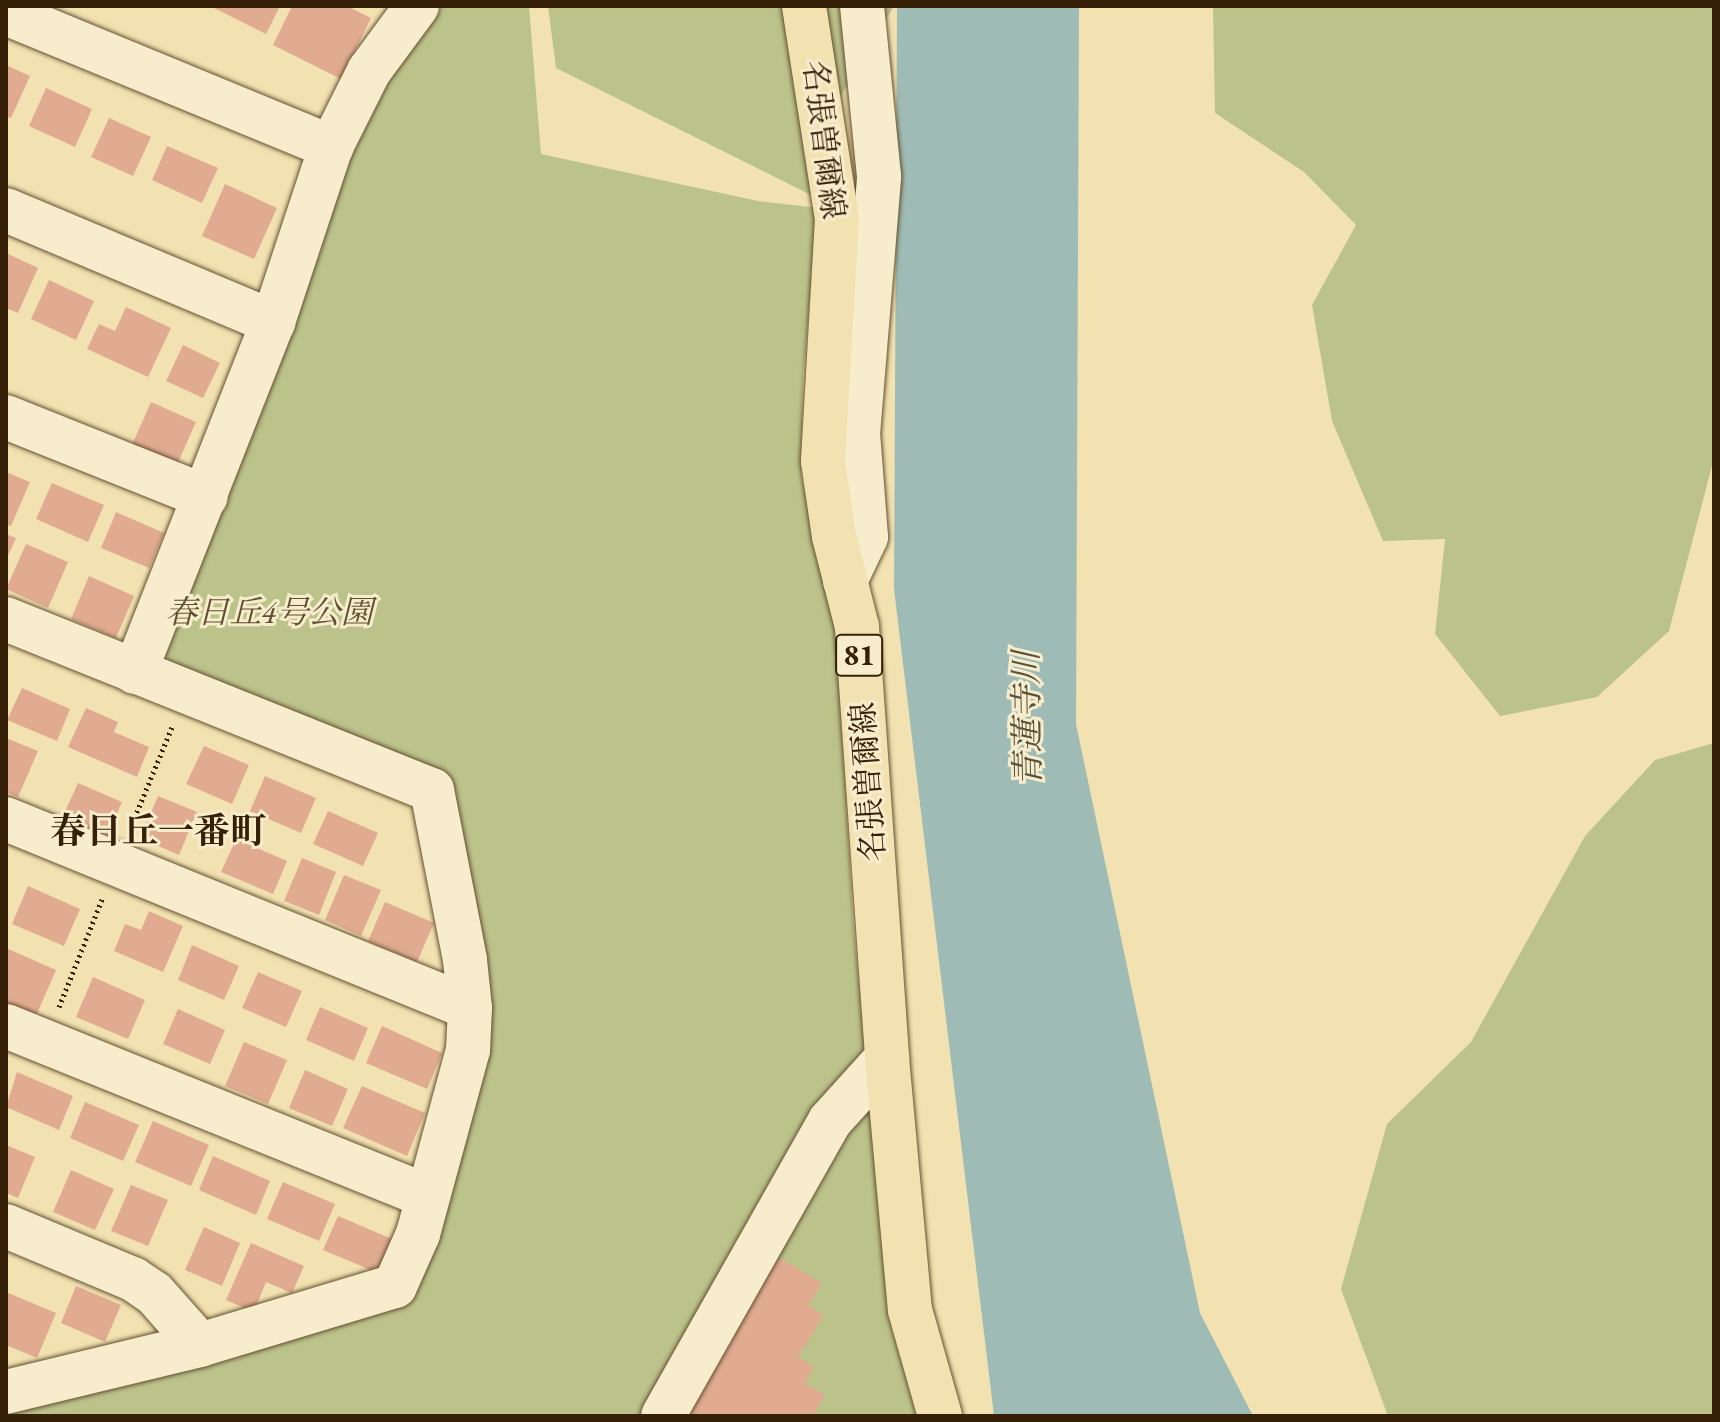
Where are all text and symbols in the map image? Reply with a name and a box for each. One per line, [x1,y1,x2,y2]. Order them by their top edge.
street label: 名張曽爾線 [795,58,853,222]
park label: 春日丘4号公園 [165,593,373,631]
road number: 81 [835,629,883,681]
water label: 青蓮寺川 [1005,651,1049,787]
street label: 名張曽爾線 [843,701,893,863]
district label: 春日丘一番町 [50,809,266,853]

